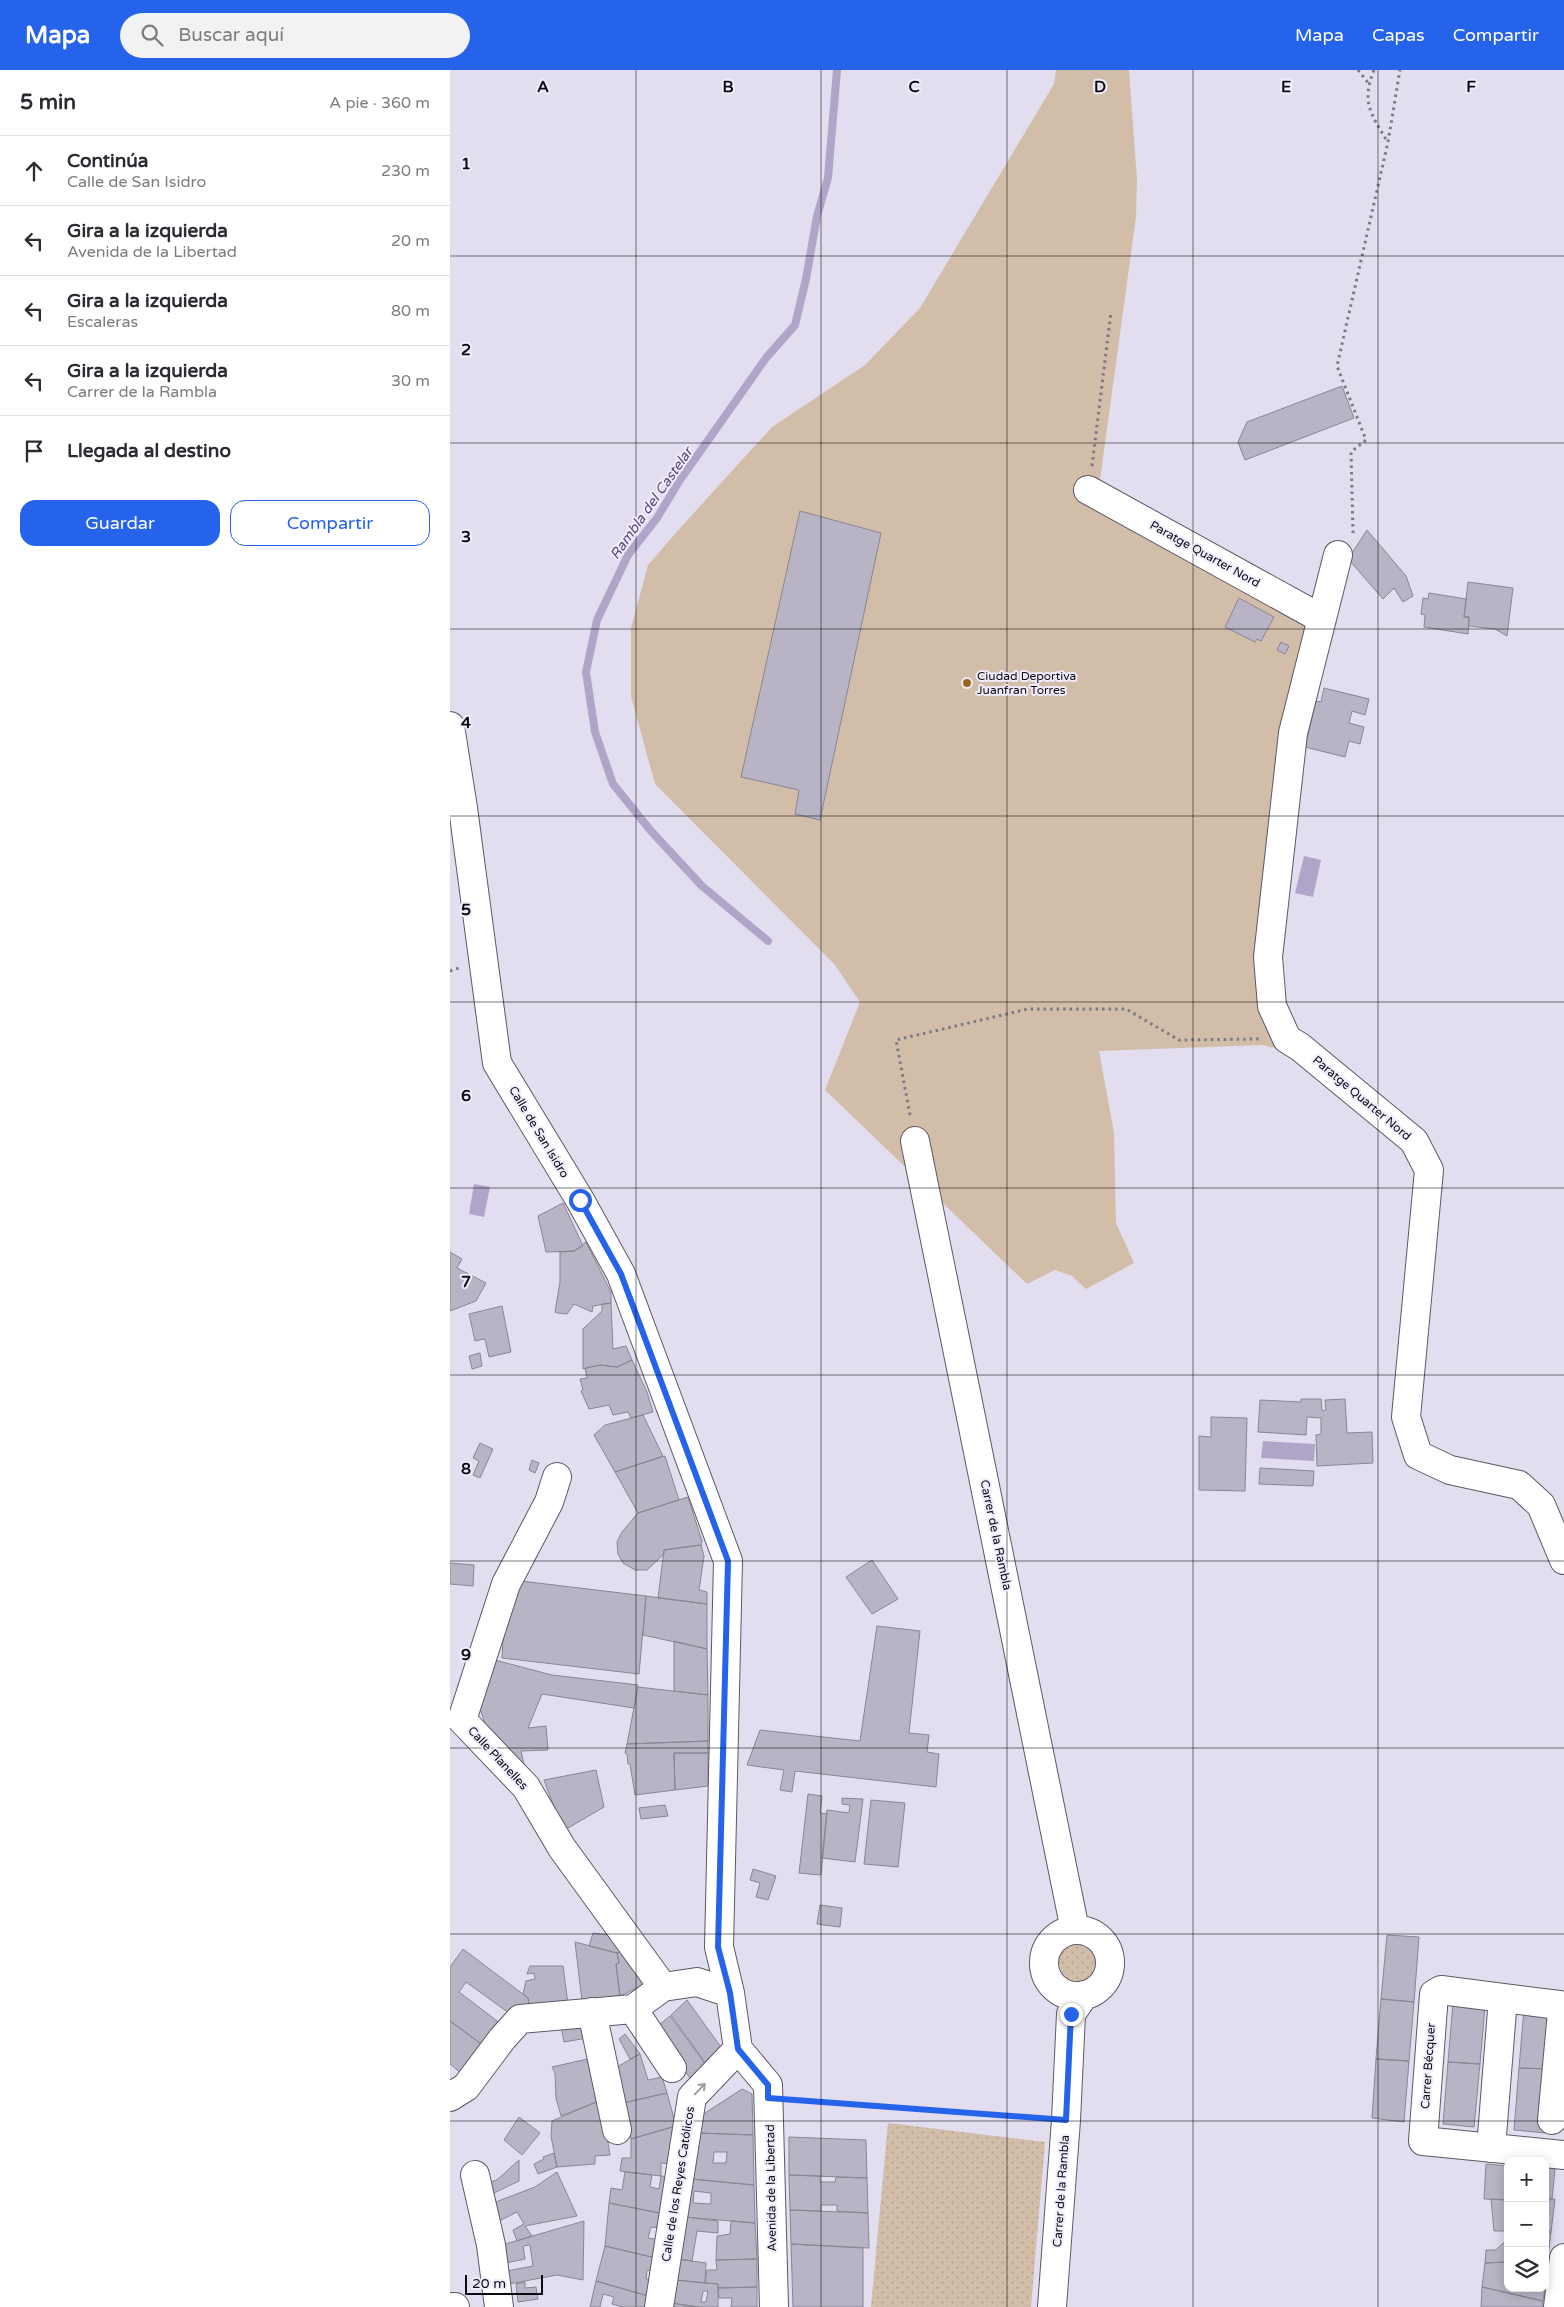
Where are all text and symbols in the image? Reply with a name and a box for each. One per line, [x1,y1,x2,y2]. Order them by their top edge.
search box [120,13,470,58]
text: Mapa [25,21,90,50]
icon: search [138,21,166,49]
text: Buscar aquí [178,24,284,46]
text: Mapa [1295,24,1344,46]
text: Capas [1372,24,1425,46]
text: Compartir [1453,24,1539,46]
text: A [537,77,549,97]
text: B [722,77,734,97]
text: C [908,77,920,97]
text: D [1094,77,1106,97]
text: E [1281,77,1291,97]
text: F [1466,77,1476,97]
text: 5 min [20,90,76,115]
text: A pie · 360 m [329,93,430,113]
text: Continúa [67,150,149,172]
text: 1 [461,154,471,174]
icon: ahead [20,157,48,185]
text: 230 m [381,161,430,181]
text: Calle de San Isidro [67,172,206,192]
text: Gira a la izquierda [67,220,228,242]
icon: left [20,227,48,255]
text: 20 m [391,231,430,251]
text: Avenida de la Libertad [67,242,237,262]
text: Gira a la izquierda [67,290,228,312]
icon: left [20,297,48,325]
text: 80 m [391,301,430,321]
text: Escaleras [67,312,138,332]
text: 2 [461,340,471,360]
text: Gira a la izquierda [67,360,228,382]
icon: left [20,367,48,395]
text: 30 m [391,371,430,391]
text: Carrer de la Rambla [67,382,217,402]
icon: arrive [20,437,48,465]
text: Llegada al destino [67,440,231,462]
water label: Rambla del Castelar [606,443,697,562]
button: Guardar [20,500,220,546]
button: Compartir [230,500,430,546]
street label: Paratge Quarter Nord [1147,518,1263,590]
text: 3 [461,527,471,547]
place label: Ciudad Deportiva Juanfran Torres [977,669,1076,697]
marker: Ciudad Deportiva Juanfran Torres [961,677,973,689]
text: 4 [461,713,471,733]
text: 5 [461,900,471,920]
street label: Paratge Quarter Nord [1310,1053,1414,1143]
street label: Calle de San Isidro [506,1084,572,1180]
text: 6 [461,1086,471,1106]
route start [569,1189,592,1212]
text: 7 [461,1272,471,1292]
text: 8 [461,1459,471,1479]
street label: Carrer de la Rambla [977,1478,1015,1592]
text: 9 [461,1645,471,1665]
street label: Calle Planelles [465,1723,531,1793]
route end [1060,2003,1083,2026]
street label: Carrer Bécquer [1418,2022,1438,2110]
one-way arrow [694,2083,706,2095]
street label: Calle de los Reyes Católicos [659,2105,697,2263]
street label: Avenida de la Libertad [763,2124,779,2252]
street label: Carrer de la Rambla [1050,2134,1072,2248]
map controls [1504,2157,1549,2292]
button: + [1504,2157,1549,2202]
button: − [1504,2202,1549,2247]
button: layers [1504,2247,1549,2292]
scale bar [465,2272,542,2295]
text: 20 m [472,2275,506,2292]

